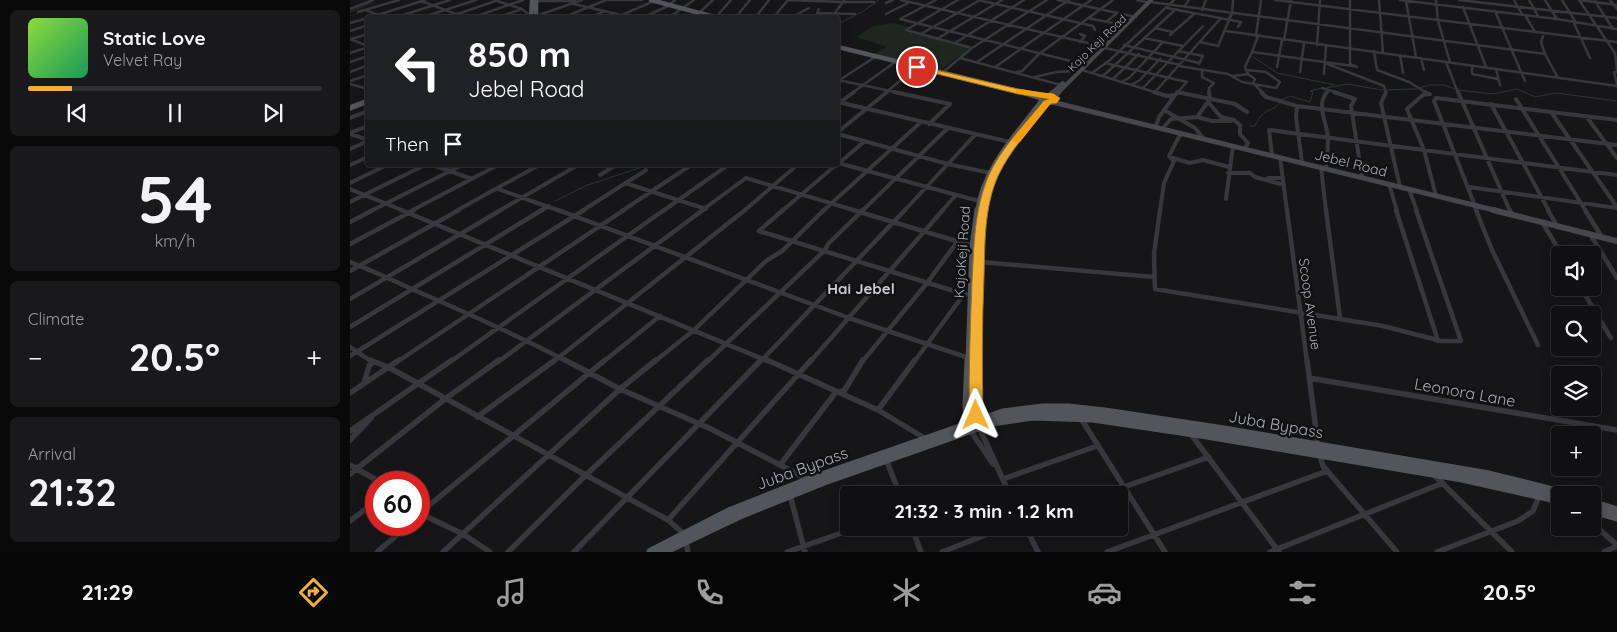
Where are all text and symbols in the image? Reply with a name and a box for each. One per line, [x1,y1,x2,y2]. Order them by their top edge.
street label: Kajo Keji Road [1065,12,1129,74]
text: Static Love [103,26,206,50]
text: 850 m [468,32,571,76]
icon: left [385,35,450,100]
pin [896,46,938,88]
text: Velvet Ray [103,50,182,70]
icon: arrive [903,53,931,81]
text: Jebel Road [468,75,584,103]
icon: previous [63,99,91,127]
icon: pause [161,99,189,127]
icon: next [259,99,287,127]
icon: arrive [439,130,467,158]
text: Then [385,132,429,156]
street label: Jebel Road [1313,145,1389,181]
text: 54 [137,158,213,239]
street label: KajoKeji Road [950,205,974,299]
text: km/h [155,231,195,251]
map controls [1551,246,1601,536]
button: sound [1551,246,1601,296]
street label: Scoop Avenue [1295,257,1325,351]
district label: Hai Jebel [827,279,895,298]
button: search [1551,306,1601,356]
text: Climate [28,309,84,329]
text: 20.5° [129,333,220,381]
text: − [28,340,43,375]
text: + [306,340,322,375]
button: layers [1551,366,1601,416]
street label: Leonora Lane [1413,373,1517,411]
position arrow [949,388,1001,440]
street label: Juba Bypass [1227,406,1325,442]
button: + [1551,426,1601,476]
street label: Juba Bypass [754,442,850,494]
text: Arrival [28,444,76,464]
text: 21:32 [28,468,117,516]
speed limit sign: 60 [365,471,430,536]
button: − [1551,486,1601,536]
text: 21:32 · 3 min · 1.2 km [894,499,1074,523]
icon: directions [296,575,331,610]
icon: music [494,575,529,610]
icon: phone [692,575,727,610]
icon: climate [889,575,924,610]
icon: car [1087,575,1122,610]
icon: filters [1285,575,1320,610]
text: 21:29 [81,578,133,606]
text: 20.5° [1483,578,1536,606]

